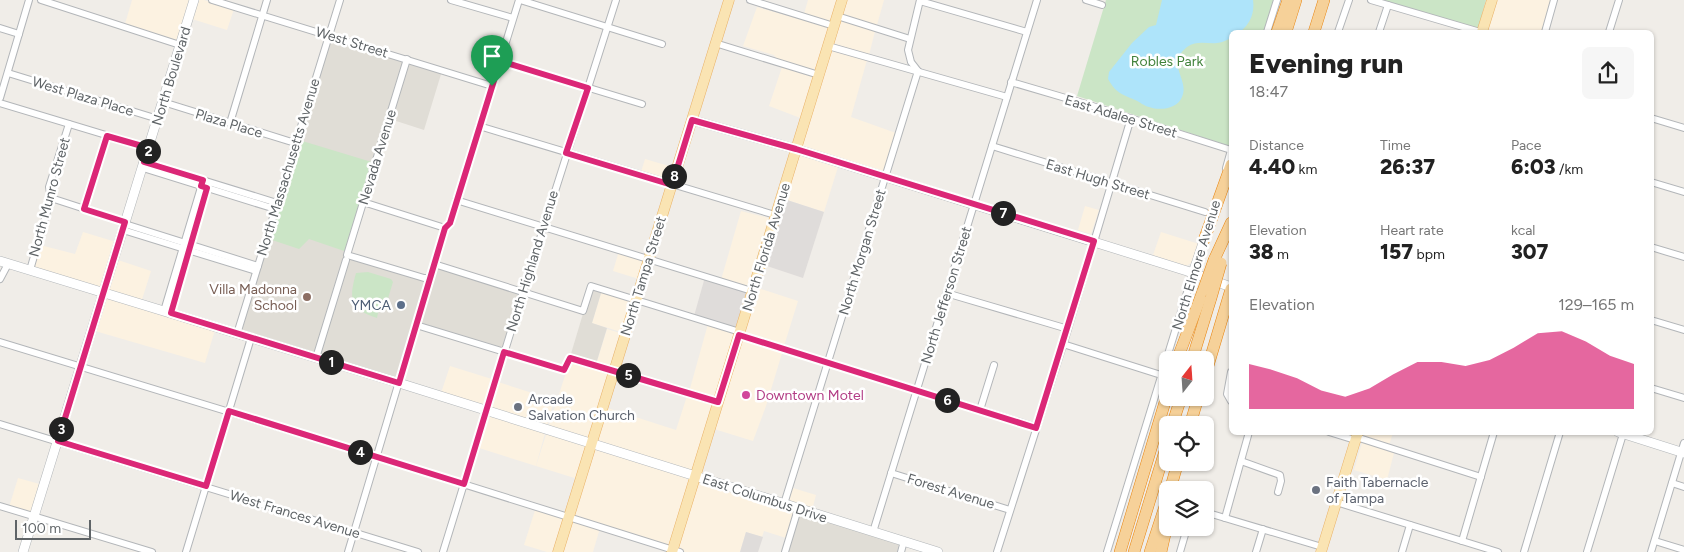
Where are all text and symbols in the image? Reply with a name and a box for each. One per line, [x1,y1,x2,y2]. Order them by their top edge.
street label: West Street [314,23,390,62]
street label: North Boulevard [148,25,195,128]
pin [471,35,513,86]
icon: arrive [478,42,506,70]
text: Evening run [1249,46,1403,80]
button: share [1582,47,1634,99]
park label: Robles Park [1131,53,1203,70]
street label: West Plaza Place [30,73,136,120]
street label: North Massachusetts Avenue [253,76,324,258]
text: 18:47 [1249,82,1288,101]
street label: East Adalee Street [1063,91,1179,142]
street label: Plaza Place [193,105,265,142]
street label: Nevada Avenue [355,107,400,207]
street label: North Munro Street [25,135,74,259]
text: Distance [1249,137,1304,154]
text: Time [1380,137,1411,154]
text: Pace [1511,137,1541,154]
pin: 2 [136,138,160,164]
text: 2 [144,143,153,160]
text: 4.40 [1249,154,1295,179]
text: 26:37 [1380,154,1435,179]
text: 6:03 [1511,154,1556,179]
street label: East Hugh Street [1044,156,1152,203]
text: km [1295,161,1317,178]
text: /km [1556,161,1583,178]
pin: 8 [662,164,686,188]
text: 8 [670,168,679,185]
street label: North Florida Avenue [739,181,794,313]
street label: North Morgan Street [835,187,890,317]
street label: North Highland Avenue [503,188,562,334]
street label: North Elmore Avenue [1169,198,1224,332]
pin: 7 [990,200,1016,226]
text: 7 [1000,205,1007,222]
street label: North Tampa Street [617,214,670,338]
text: Elevation [1249,222,1307,239]
text: Heart rate [1380,222,1444,239]
text: kcal [1511,222,1535,239]
street label: North Jefferson Street [917,224,975,366]
text: 38 [1249,239,1274,264]
text: 157 [1380,239,1413,264]
text: 307 [1511,239,1548,264]
text: m [1274,246,1289,263]
text: bpm [1413,246,1445,263]
place label: Villa Madonna School [209,281,297,314]
marker: Villa Madonna School [301,291,313,303]
text: Elevation [1249,295,1315,314]
text: 129–165 m [1558,295,1634,314]
place label: YMCA [351,297,392,314]
marker: YMCA [395,299,407,311]
pin: 1 [318,350,344,374]
north arrow [1159,351,1214,406]
map controls [1159,351,1214,536]
text: 1 [329,354,334,371]
pin: 5 [616,362,640,388]
text: 5 [624,367,633,384]
place label: Downtown Motel [756,387,864,404]
pin: 6 [934,388,960,412]
marker: Downtown Motel [740,389,752,401]
place label: Arcade Salvation Church [528,391,635,424]
text: 6 [943,392,952,409]
marker: Arcade Salvation Church [512,401,524,413]
pin: 3 [48,416,74,442]
button: locate [1159,416,1214,471]
text: 3 [58,421,65,438]
pin: 4 [348,440,372,464]
text: 4 [356,444,365,461]
street label: East Columbus Drive [700,470,830,527]
street label: Forest Avenue [905,470,997,513]
place label: Faith Tabernacle of Tampa [1326,474,1429,507]
button: layers [1159,481,1214,536]
marker: Faith Tabernacle of Tampa [1310,484,1322,496]
street label: West Frances Avenue [228,487,362,543]
scale bar [15,517,91,540]
text: 100 m [22,520,61,537]

